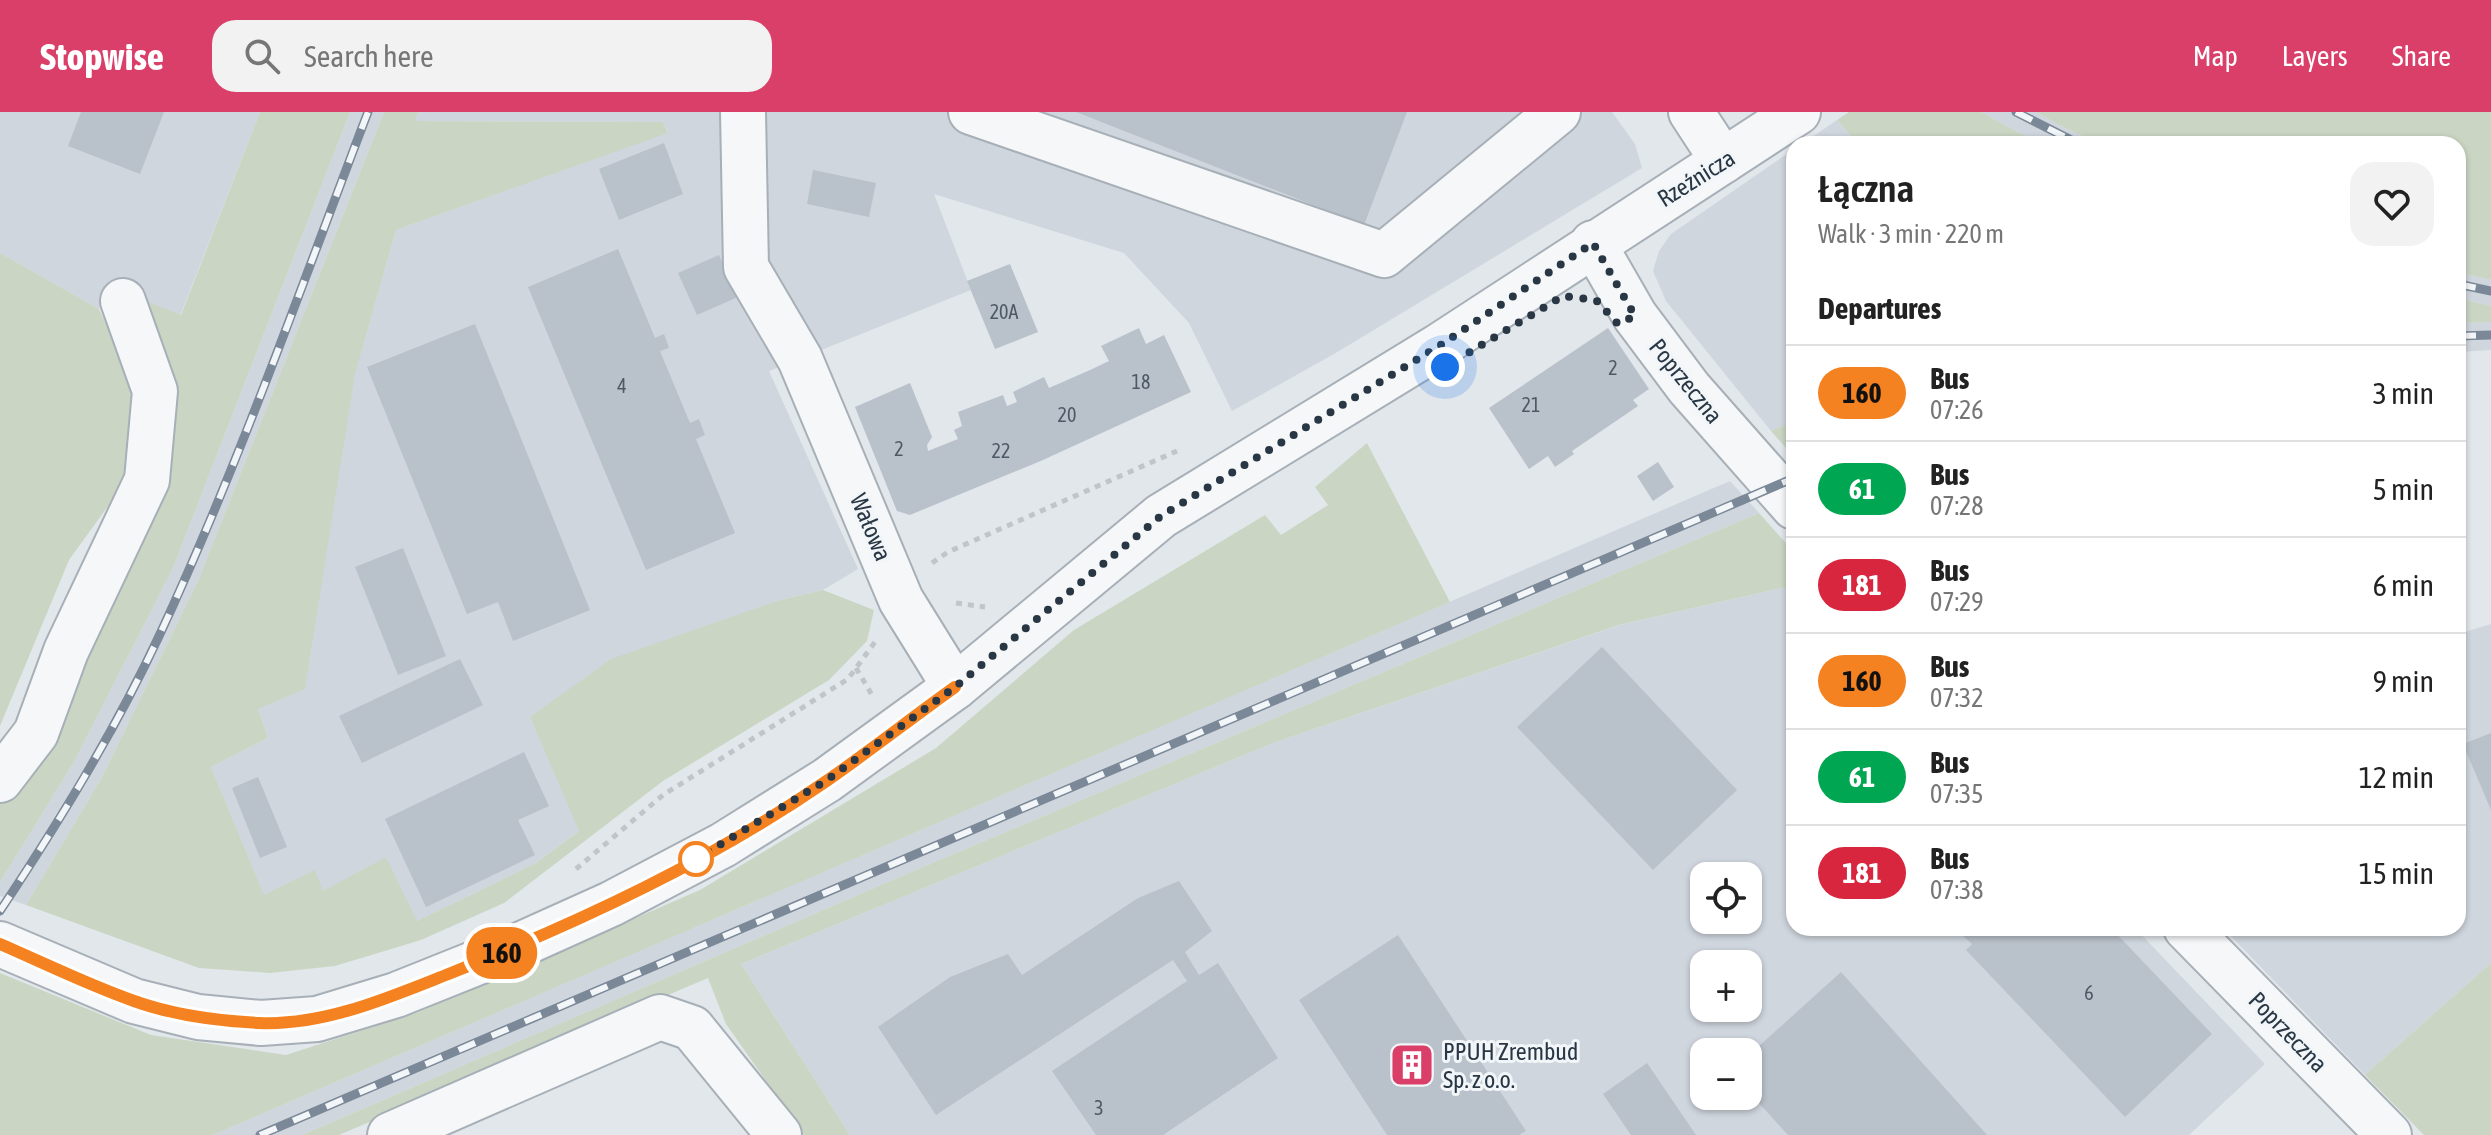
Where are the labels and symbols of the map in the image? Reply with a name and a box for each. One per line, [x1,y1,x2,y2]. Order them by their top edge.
street label: Rzeźnicza [1652,144,1740,212]
house number: 20A [990,300,1018,323]
street label: Poprzeczna [1644,333,1728,429]
your location [1425,347,1465,387]
house number: 2 [1608,356,1618,379]
house number: 18 [1132,370,1150,393]
house number: 4 [617,374,627,397]
house number: 21 [1522,393,1540,416]
house number: 20 [1058,403,1076,426]
house number: 2 [894,437,904,460]
house number: 22 [992,439,1010,462]
street label: Wałowa [845,489,897,565]
unlabelled marker [679,842,713,876]
line badge: 160 [456,927,548,979]
house number: 6 [2084,981,2094,1004]
street label: Poprzeczna [2243,986,2333,1078]
place label: PPUH Zrembud Sp. z o.o. [1443,1038,1578,1093]
building icon: PPUH Zrembud Sp. z o.o. [1388,1041,1436,1089]
house number: 3 [1094,1096,1104,1119]

